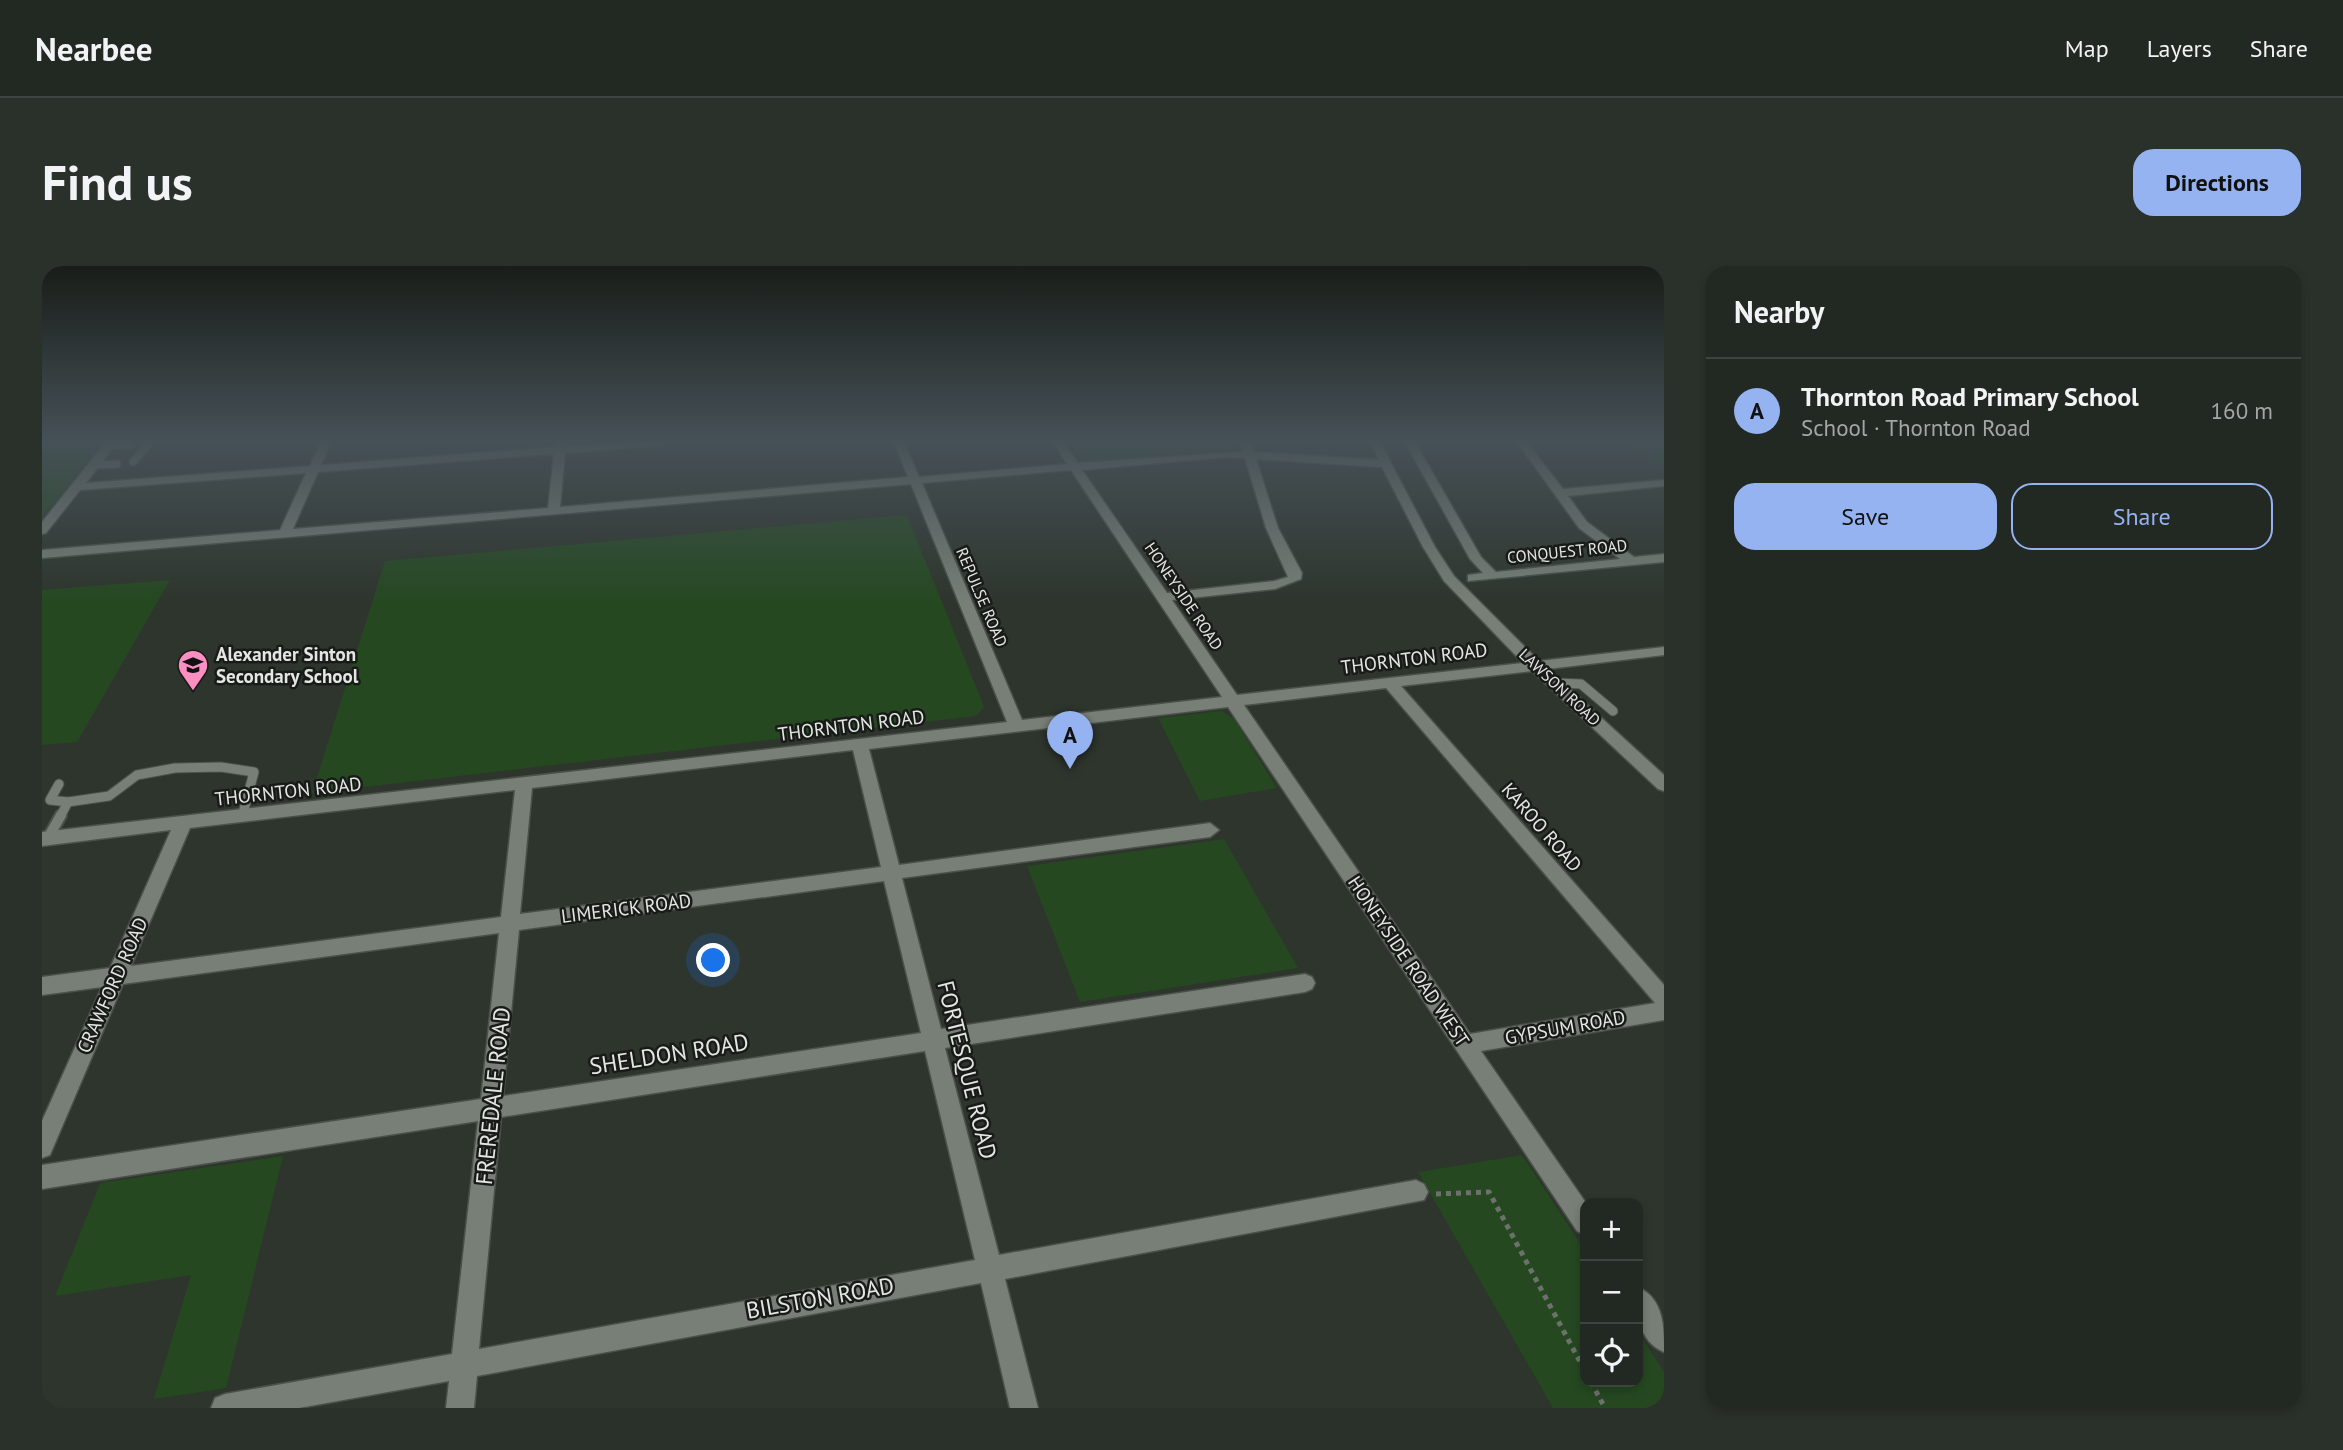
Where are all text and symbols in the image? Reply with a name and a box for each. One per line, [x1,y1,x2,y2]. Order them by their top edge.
text: Nearbee [35,27,152,70]
text: Map [2065,33,2109,64]
text: Layers [2147,33,2212,64]
text: Share [2250,33,2308,64]
button: Directions [2133,149,2301,216]
text: Find us [42,150,193,214]
text: Nearby [1734,292,1824,331]
text: Thornton Road Primary School [1801,380,2139,413]
text: A [1750,396,1764,425]
text: 160 m [2211,396,2273,425]
text: School · Thornton Road [1801,413,2031,442]
button: Save [1734,483,1997,550]
button: Share [2011,483,2273,550]
street label: CONQUEST ROAD [1506,535,1628,567]
street label: HONEYSIDE ROAD [1141,538,1227,654]
street label: REPULSE ROAD [952,544,1012,650]
street label: THORNTON ROAD [1339,637,1489,679]
place label: Alexander Sinton Secondary School [216,642,359,688]
street label: LAWSON ROAD [1515,644,1605,730]
school or university icon: Alexander Sinton Secondary School [176,648,210,692]
street label: THORNTON ROAD [776,704,926,746]
pin: A [1047,711,1093,769]
street label: THORNTON ROAD [213,771,363,811]
street label: KAROO ROAD [1497,778,1587,876]
street label: HONEYSIDE ROAD WEST [1343,871,1475,1051]
street label: LIMERICK ROAD [560,888,692,928]
street label: CRAWFORD ROAD [71,913,153,1057]
your location [696,943,730,977]
street label: FORTESQUE ROAD [931,978,1004,1162]
street label: GYPSUM ROAD [1503,1005,1627,1049]
street label: FREREDALE ROAD [469,1006,516,1186]
street label: SHELDON ROAD [587,1027,751,1080]
map controls [1580,1198,1643,1387]
button: + [1580,1198,1643,1261]
button: − [1580,1261,1643,1324]
street label: BILSTON ROAD [744,1270,896,1325]
button: locate [1580,1324,1643,1387]

